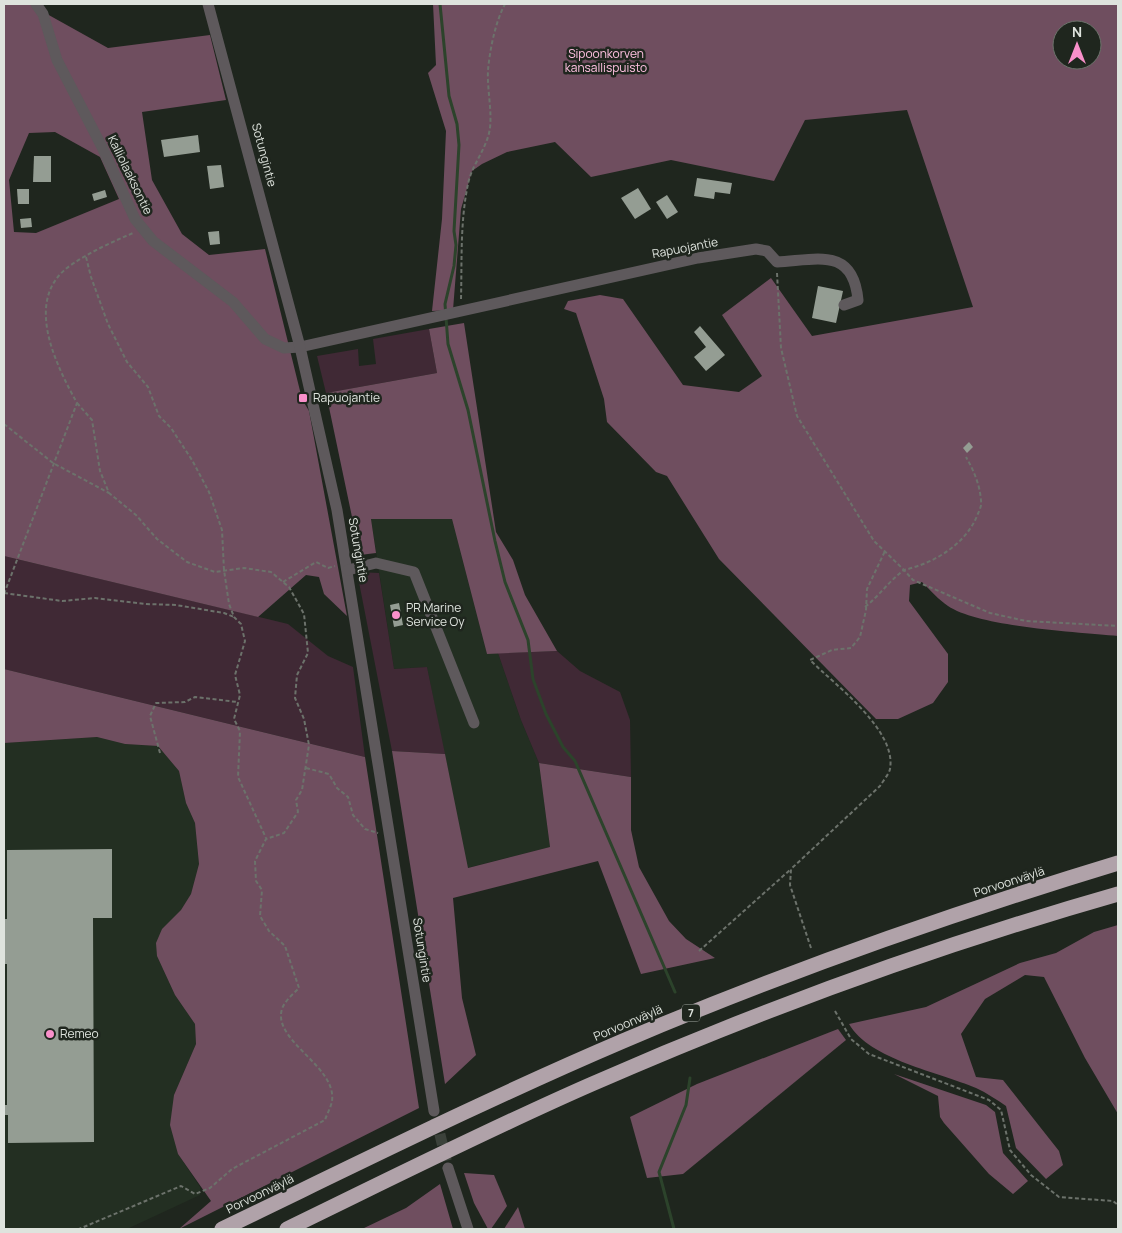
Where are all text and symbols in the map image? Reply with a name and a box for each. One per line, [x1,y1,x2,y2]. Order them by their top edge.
north arrow [1052,20,1102,70]
text: N [1072,22,1082,41]
park label: Sipoonkorven kansallispuisto [565,45,647,76]
street label: Sotungintie [248,121,281,189]
street label: Kalliolaaksontie [104,132,157,217]
street label: Rapuojantie [650,233,719,262]
place label: Rapuojantie [313,389,380,406]
marker: Rapuojantie [297,392,309,404]
street label: Sotungintie [344,516,373,584]
place label: PR Marine Service Oy [406,599,465,630]
marker: PR Marine Service Oy [390,609,402,621]
street label: Porvoonväylä [971,862,1046,901]
street label: Sotungintie [409,916,436,983]
street label: Porvoonväylä [591,1000,665,1045]
road number: 7 [682,1004,700,1021]
place label: Remeo [60,1025,99,1042]
marker: Remeo [44,1028,56,1040]
street label: Porvoonväylä [223,1170,297,1217]

